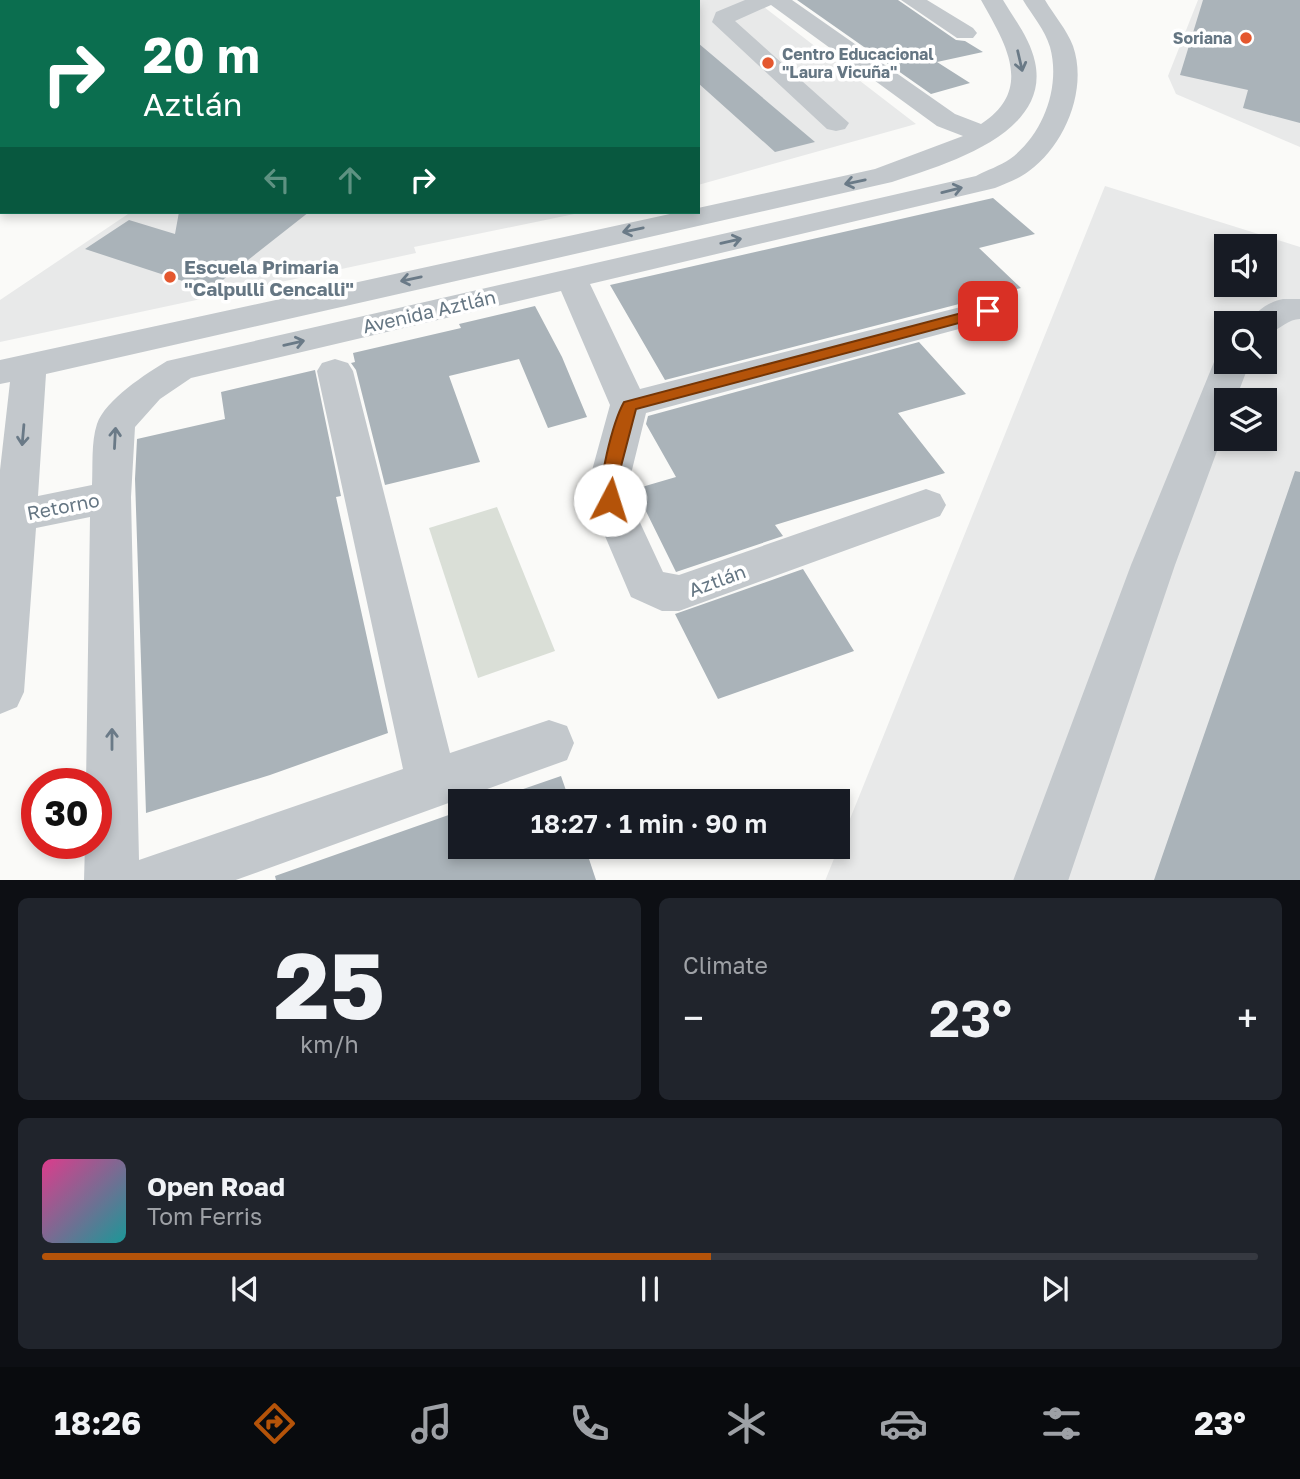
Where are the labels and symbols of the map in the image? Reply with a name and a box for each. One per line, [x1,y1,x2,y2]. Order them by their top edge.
place label: Soriana [1173,28,1232,48]
marker: Soriana [1238,30,1254,46]
place label: Centro Educacional "Laura Vicuña" [782,44,934,82]
one-way arrow [1014,49,1028,72]
marker: Centro Educacional "Laura Vicuña" [760,55,776,71]
one-way arrow [844,175,867,189]
one-way arrow [940,182,963,196]
one-way arrow [622,224,645,238]
one-way arrow [719,234,742,248]
place label: Escuela Primaria "Calpulli Cencalli" [184,255,354,300]
marker: Escuela Primaria "Calpulli Cencalli" [162,269,178,285]
one-way arrow [400,273,423,287]
pin [958,281,1018,341]
street label: Avenida Aztlán [360,285,498,337]
one-way arrow [282,335,305,349]
one-way arrow [16,423,29,445]
one-way arrow [108,427,121,450]
position arrow [573,463,647,537]
street label: Retorno [25,488,101,524]
street label: Aztlán [685,559,749,601]
one-way arrow [105,728,119,751]
speed limit sign: 30 [21,768,112,859]

